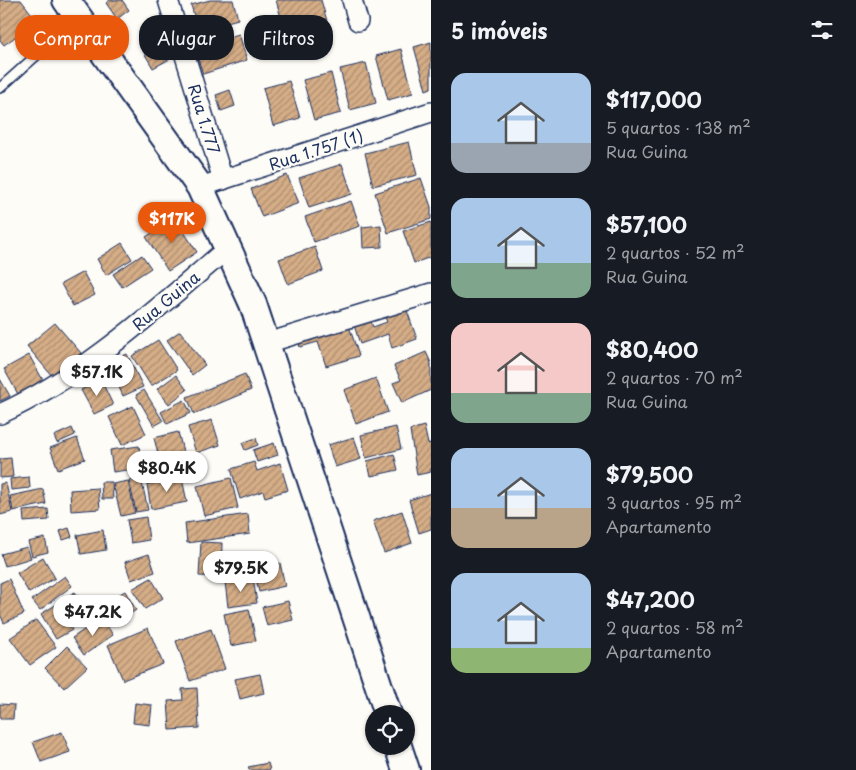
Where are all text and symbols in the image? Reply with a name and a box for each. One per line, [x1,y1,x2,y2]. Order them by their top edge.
text: 5 imóveis [451,14,548,46]
chip: Comprar [15,15,129,60]
chip: Alugar [139,15,234,60]
chip: Filtros [244,15,333,60]
icon: filters [808,16,836,44]
street label: Rua 1.777 [183,81,227,157]
text: $117,000 [606,83,702,115]
icon: home [491,93,551,153]
text: 5 quartos · 138 m² [606,115,751,139]
street label: Rua 1.757 (1) [265,123,366,176]
text: Rua Guina [606,139,688,163]
pin: $117K [137,202,207,244]
text: $117K [149,206,195,230]
text: $57,100 [606,208,687,240]
icon: home [491,218,551,278]
text: 2 quartos · 52 m² [606,240,744,264]
text: Rua Guina [606,264,688,288]
street label: Rua Guina [126,265,204,336]
text: $80,400 [606,333,698,365]
icon: home [491,343,551,403]
pin: $57.1K [56,354,138,397]
text: $57.1K [71,359,123,383]
text: 2 quartos · 70 m² [606,365,743,389]
text: Rua Guina [606,389,688,413]
pin: $80.4K [126,450,208,493]
text: $80.4K [138,455,196,479]
text: $79,500 [606,458,693,490]
icon: home [491,468,551,528]
text: 3 quartos · 95 m² [606,490,742,514]
text: Apartamento [606,514,711,538]
pin: $79.5K [200,550,282,593]
text: $79.5K [214,555,268,579]
text: $47,200 [606,583,695,615]
icon: home [491,593,551,653]
pin: $47.2K [52,594,134,637]
text: $47.2K [64,599,122,623]
text: 2 quartos · 58 m² [606,615,744,639]
text: Apartamento [606,639,711,663]
map controls [365,705,415,755]
button: locate [365,705,415,755]

